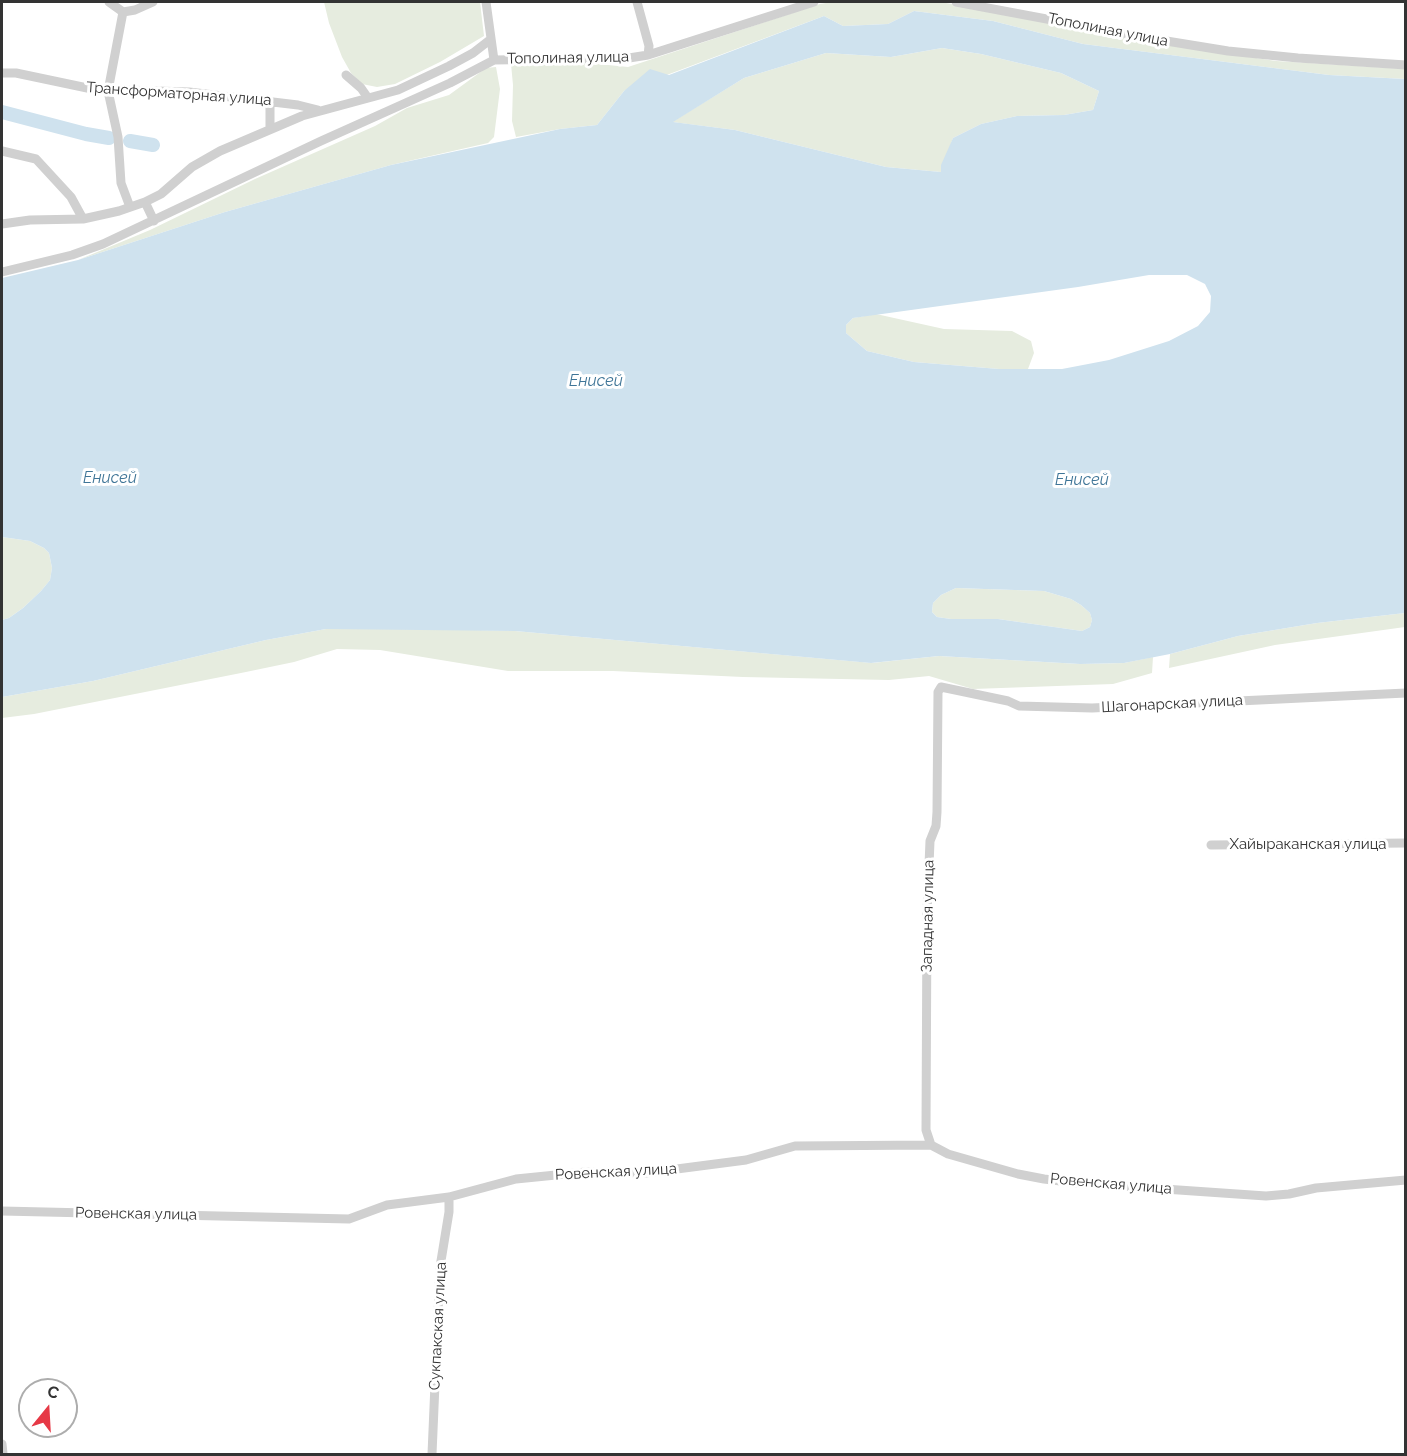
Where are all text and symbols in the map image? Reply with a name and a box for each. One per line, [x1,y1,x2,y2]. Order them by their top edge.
street label: Тополиная улица [1046,10,1170,50]
street label: Тополиная улица [507,48,629,68]
street label: Трансформаторная улица [86,79,272,109]
water label: Енисей [569,371,623,391]
water label: Енисей [83,468,137,488]
water label: Енисей [1055,470,1109,490]
street label: Шагонарская улица [1101,691,1243,717]
street label: Хайыраканская улица [1230,835,1386,853]
street label: Западная улица [918,860,938,972]
street label: Ровенская улица [555,1160,677,1184]
street label: Ровенская улица [1049,1170,1173,1198]
street label: Ровенская улица [75,1204,197,1224]
street label: Сукпакская улица [426,1261,450,1391]
north arrow [18,1378,78,1438]
text: С [45,1382,61,1403]

